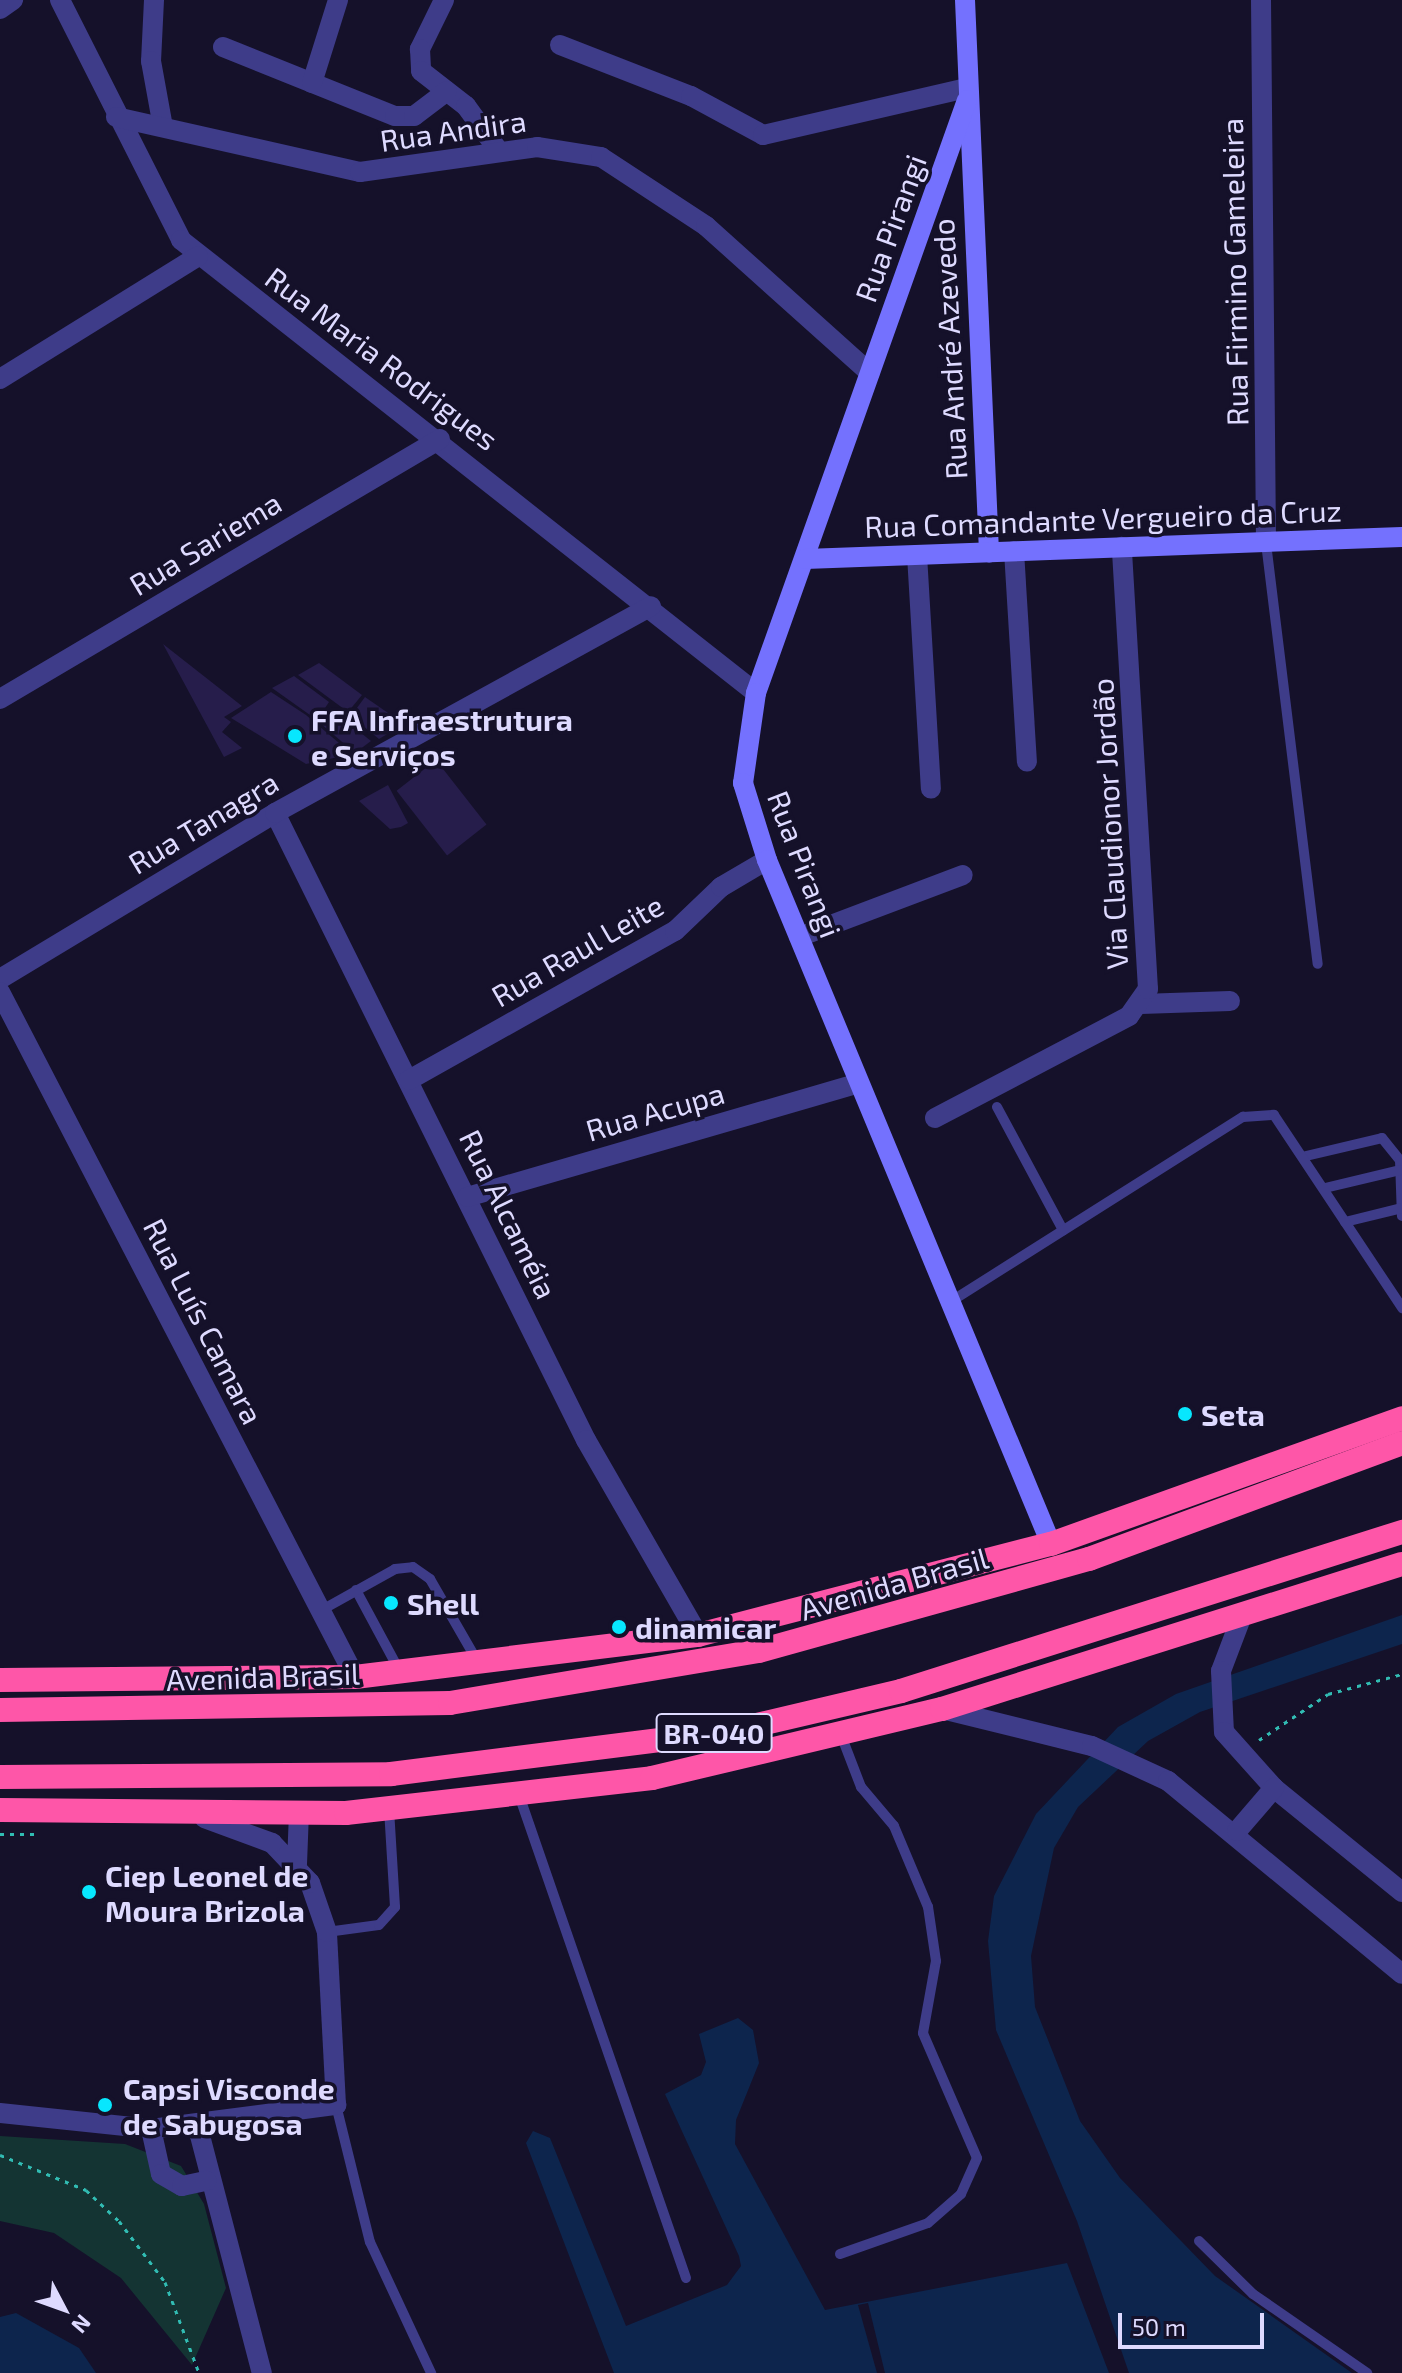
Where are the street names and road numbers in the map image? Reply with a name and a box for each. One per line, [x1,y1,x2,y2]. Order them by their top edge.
street label: Rua Andira [377,102,529,158]
street label: Rua Firmino Gameleira [1213,118,1255,426]
street label: Rua Pirangi [847,149,933,307]
street label: Rua André Azevedo [924,217,974,481]
street label: Rua Maria Rodrigues [259,259,505,457]
street label: Rua Sariema [123,484,287,602]
street label: Rua Comandante Vergueiro da Cruz [863,492,1343,544]
street label: Via Claudionor Jordão [1083,677,1135,971]
street label: Rua Tanagra [121,763,285,881]
street label: Rua Pirangi [761,786,849,942]
street label: Rua Raul Leite [484,886,670,1014]
street label: Rua Acupa [581,1074,729,1148]
street label: Rua Alcaméia [453,1124,565,1304]
street label: Rua Luís Camara [137,1212,271,1430]
street label: Avenida Brasil [796,1539,992,1627]
street label: Avenida Brasil [166,1655,360,1697]
road number: BR-040 [654,1709,774,1757]

